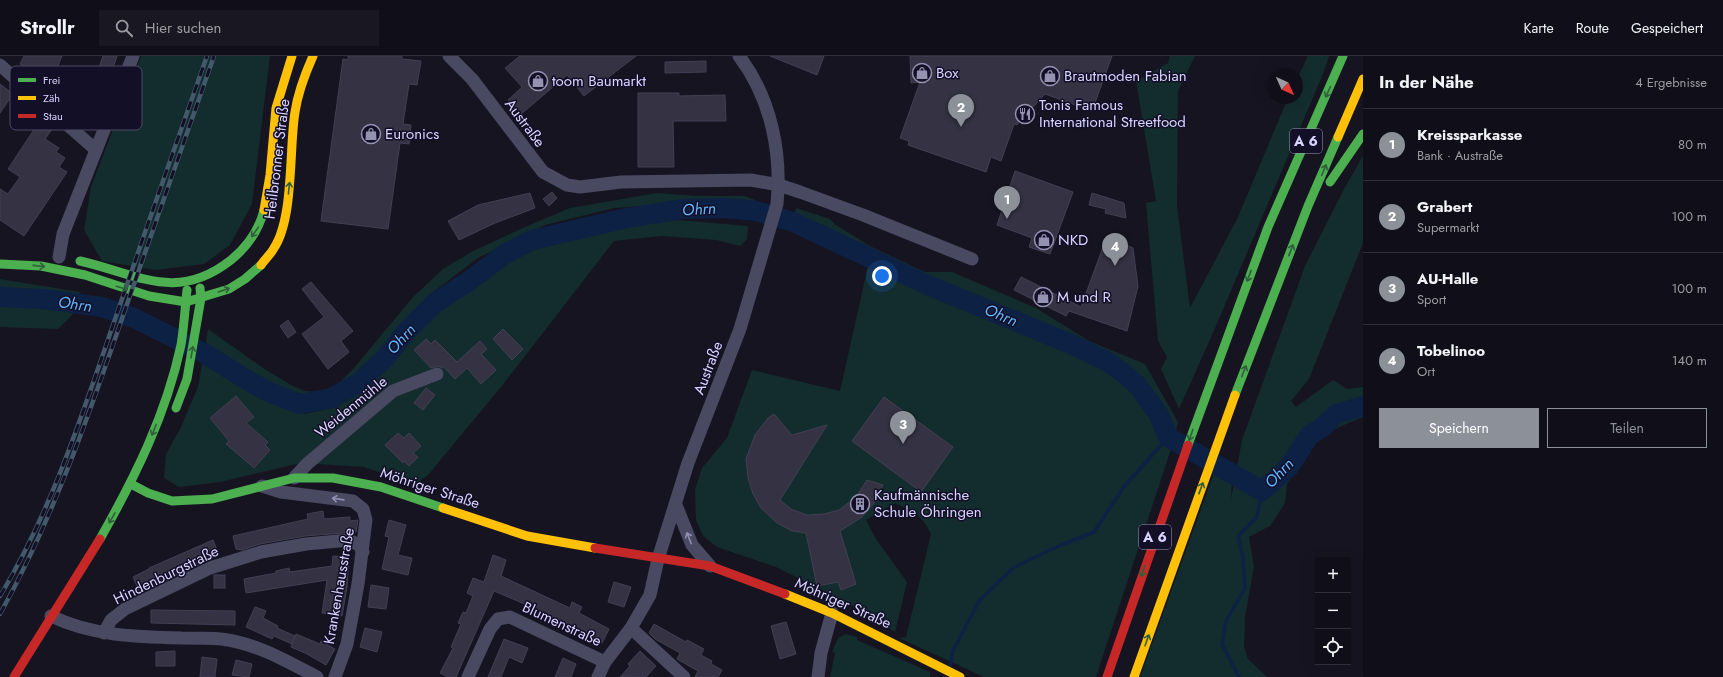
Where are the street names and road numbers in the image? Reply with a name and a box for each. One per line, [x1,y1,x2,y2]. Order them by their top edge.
street label: Austraße [499,94,551,152]
street label: Heilbronner Straße [259,97,295,220]
road number: A 6 [1290,129,1322,153]
street label: Austraße [688,338,728,398]
street label: Weidenmühle [310,371,392,443]
street label: Möhriger Straße [377,462,483,515]
road number: A 6 [1139,525,1171,549]
street label: Krankenhausstraße [318,526,360,646]
street label: Hindenburgstraße [110,540,223,610]
street label: Möhriger Straße [791,572,895,634]
street label: Blumenstraße [519,596,606,652]

